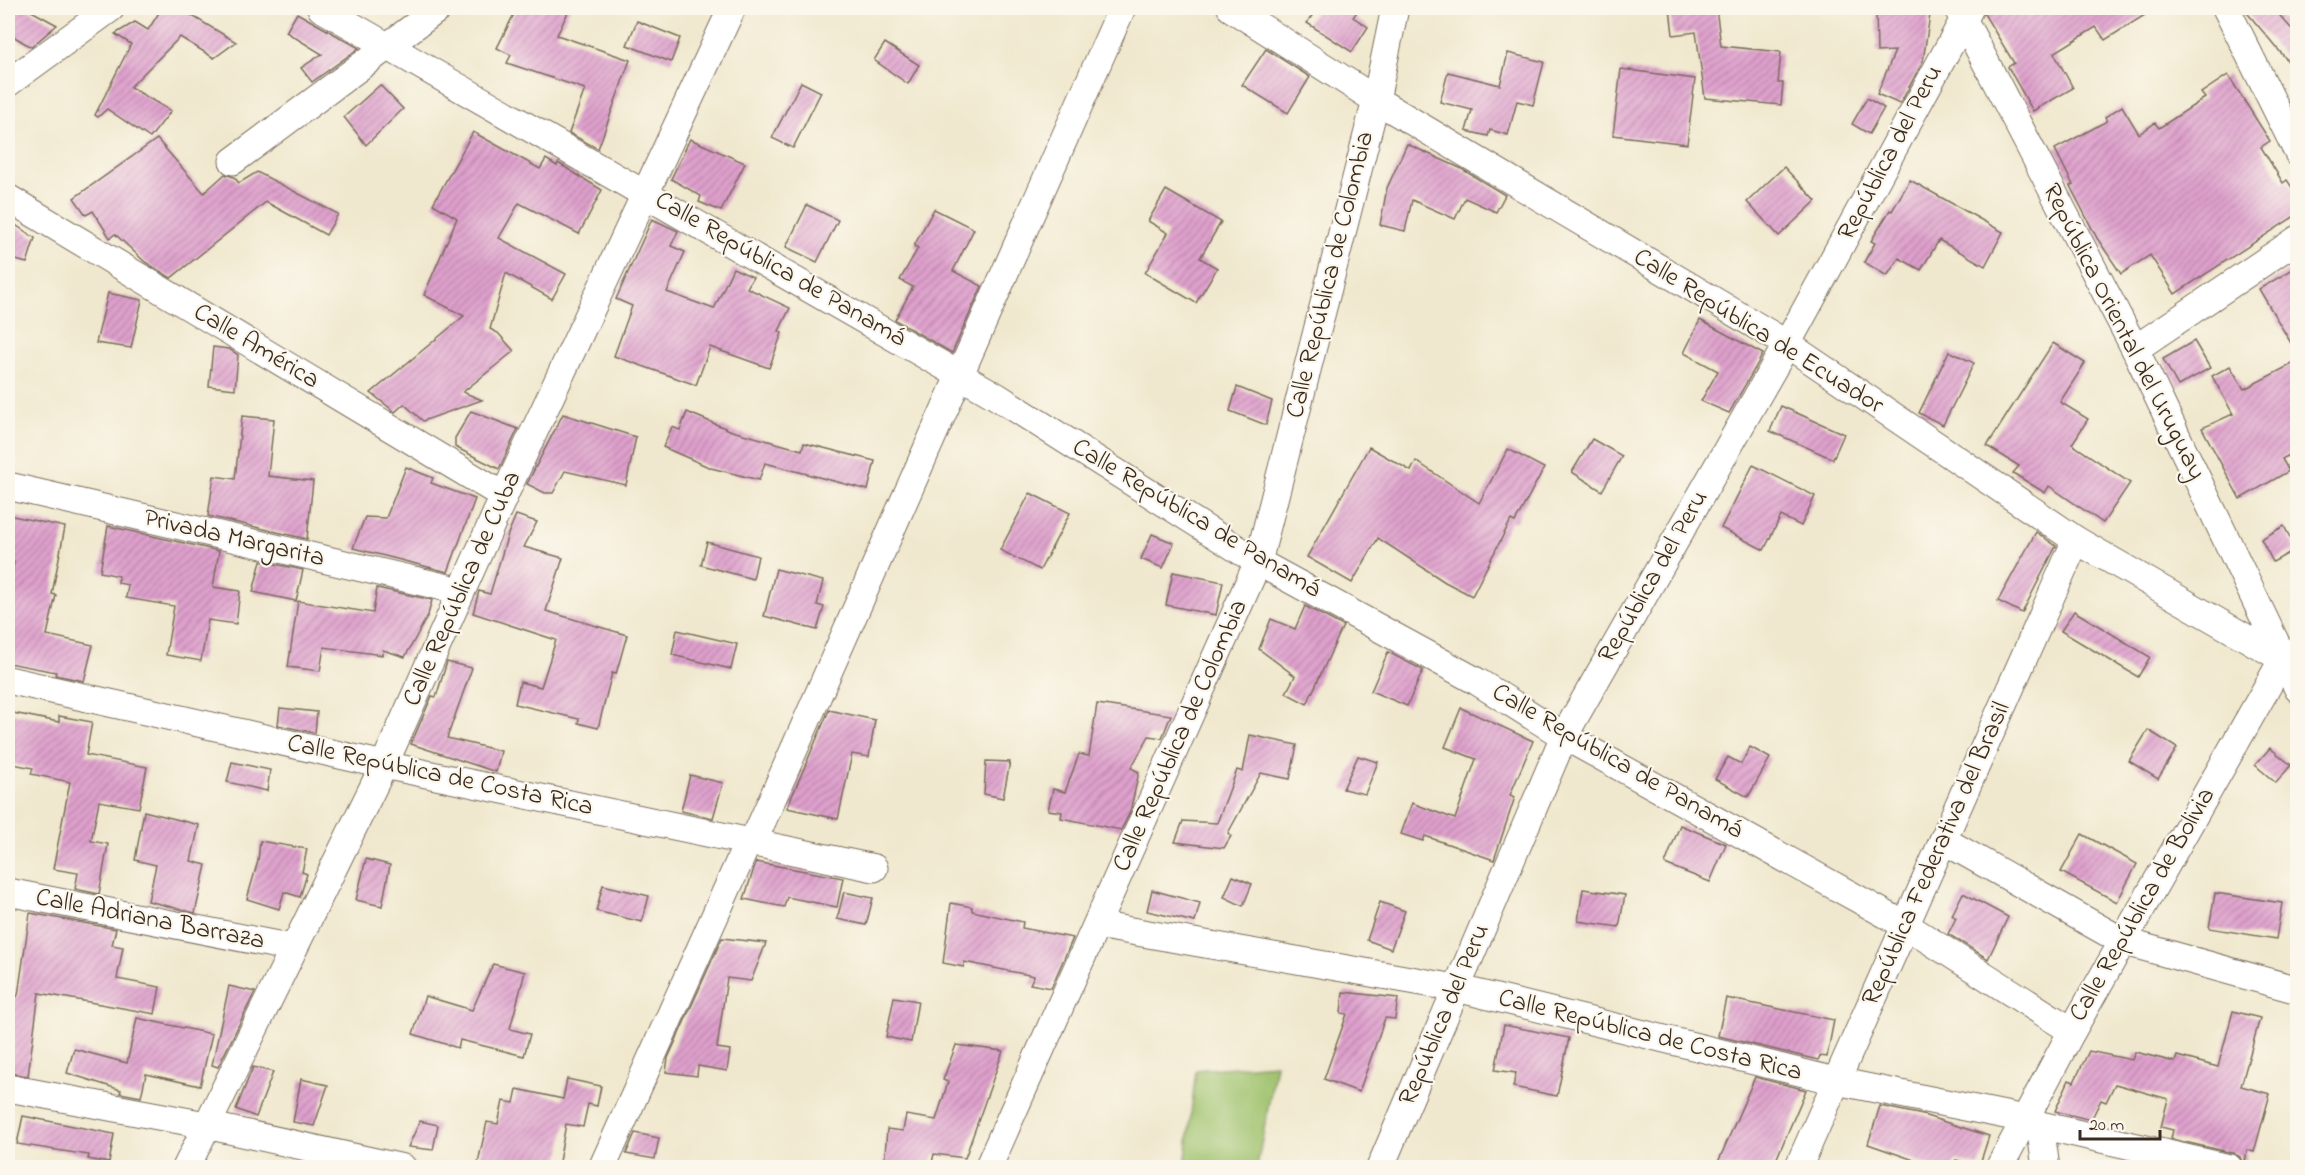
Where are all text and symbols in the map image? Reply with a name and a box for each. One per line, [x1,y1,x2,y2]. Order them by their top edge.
street label: República del Peru [1829,58,1953,248]
street label: Calle República de Colombia [1277,128,1385,422]
street label: República Oriental del Uruguay [2032,177,2214,487]
street label: Calle República de Panamá [647,182,913,358]
street label: Calle República de Ecuador [1625,239,1892,425]
street label: Calle América [186,294,326,400]
street label: Calle República de Panamá [1064,429,1328,609]
street label: Calle República de Cuba [394,465,532,713]
street label: República del Peru [1589,483,1719,671]
street label: Privada Margarita [140,500,328,578]
street label: Calle República de Colombia [1104,594,1258,878]
street label: Calle República de Panamá [1484,674,1750,850]
street label: República Federativa del Brasil [1853,696,2021,1012]
street label: Calle República de Costa Rica [283,725,597,827]
street label: Calle República de Bolivia [2060,781,2226,1029]
street label: Calle Adriana Barraza [32,879,268,961]
street label: República del Peru [1390,918,1500,1112]
street label: Calle República de Costa Rica [1494,980,1806,1092]
scale bar [2080,1103,2160,1141]
text: 20 m [2089,1113,2124,1139]

